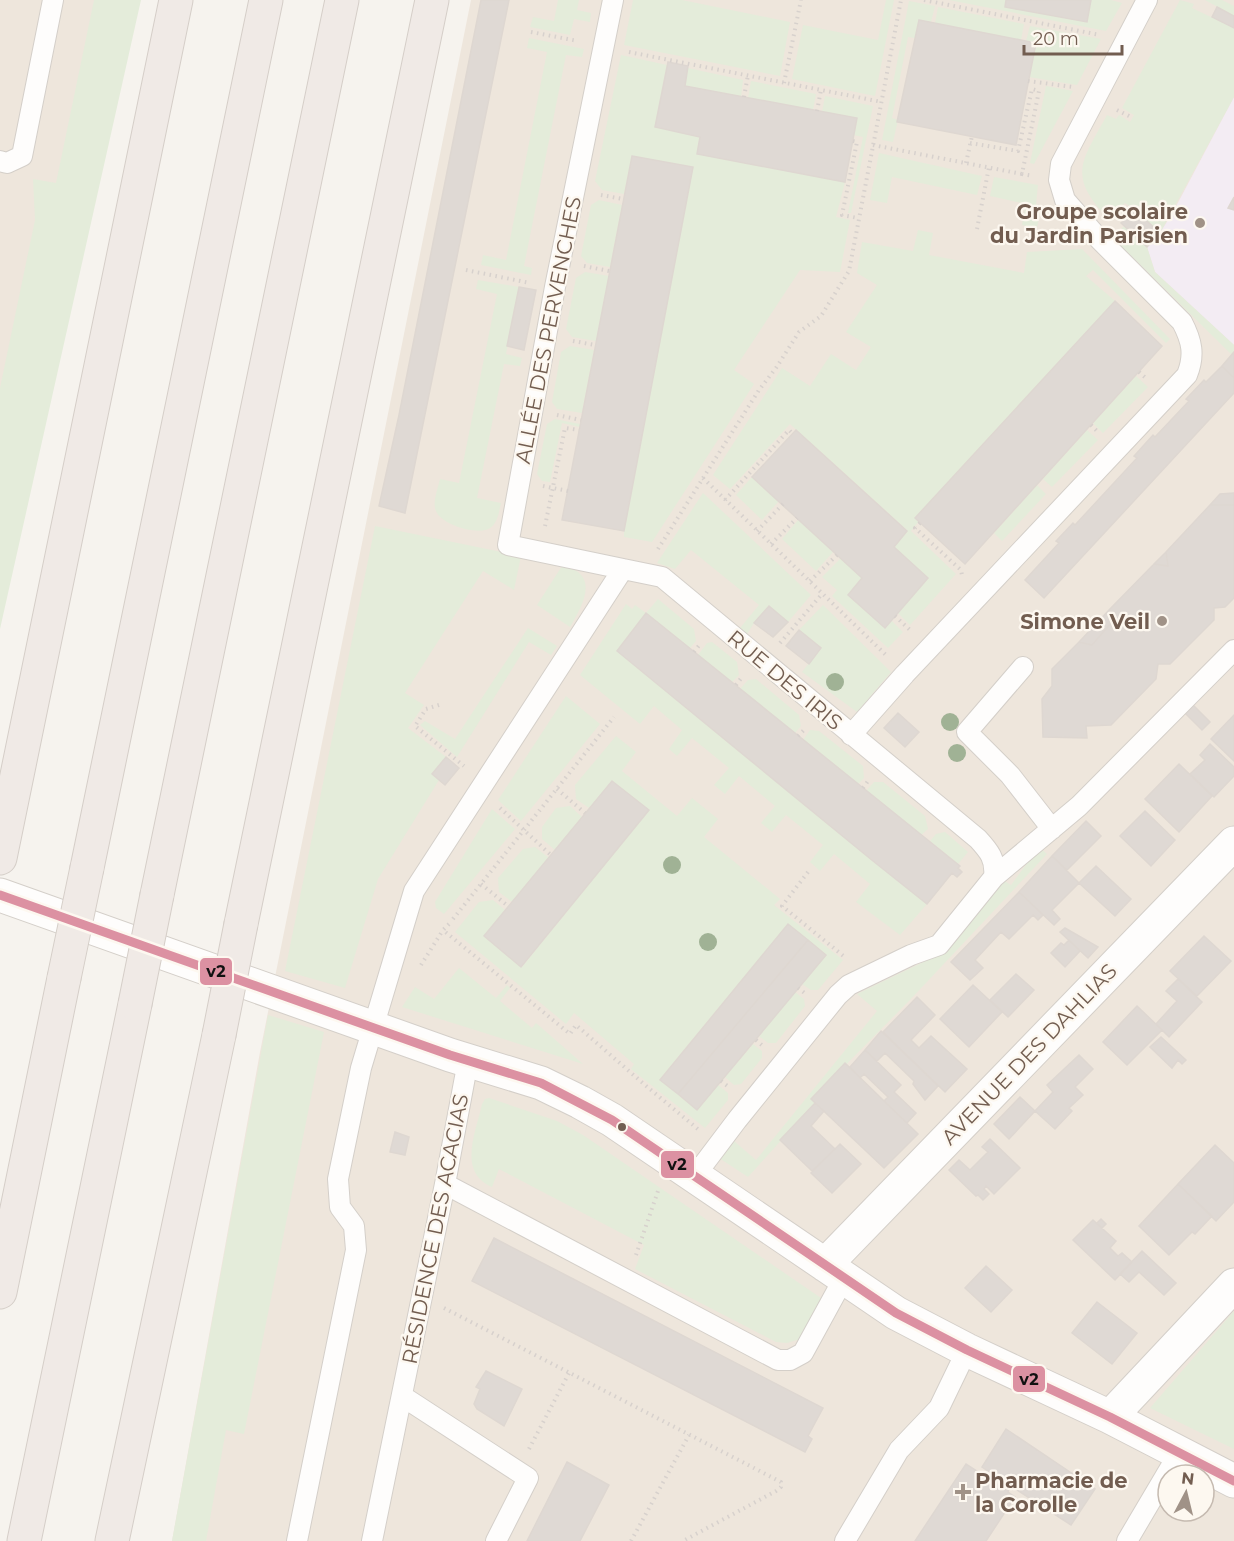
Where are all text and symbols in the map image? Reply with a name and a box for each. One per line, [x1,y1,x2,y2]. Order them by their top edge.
scale bar [1024,18,1122,56]
text: 20 m [1033,28,1079,50]
street label: ALLÉE DES PERVENCHES [510,194,586,466]
place label: Groupe scolaire du Jardin Parisien [990,199,1188,248]
marker: Groupe scolaire du Jardin Parisien [1193,216,1207,230]
place label: Simone Veil [1020,609,1150,634]
marker: Simone Veil [1155,614,1169,628]
street label: RUE DES IRIS [723,625,847,735]
line badge: v2 [199,957,233,986]
street label: AVENUE DES DAHLIAS [936,958,1122,1150]
text: v2 [205,962,226,981]
street label: RÉSIDENCE DES ACACIAS [397,1092,473,1366]
unlabelled marker [616,1121,628,1133]
line badge: v2 [660,1150,695,1179]
text: v2 [666,1155,687,1174]
line badge: v2 [1012,1365,1046,1393]
text: v2 [1018,1370,1039,1389]
north arrow [1156,1463,1216,1523]
place label: Pharmacie de la Corolle [975,1468,1128,1517]
text: N [1180,1468,1195,1489]
marker: Pharmacie de la Corolle [956,1485,970,1499]

